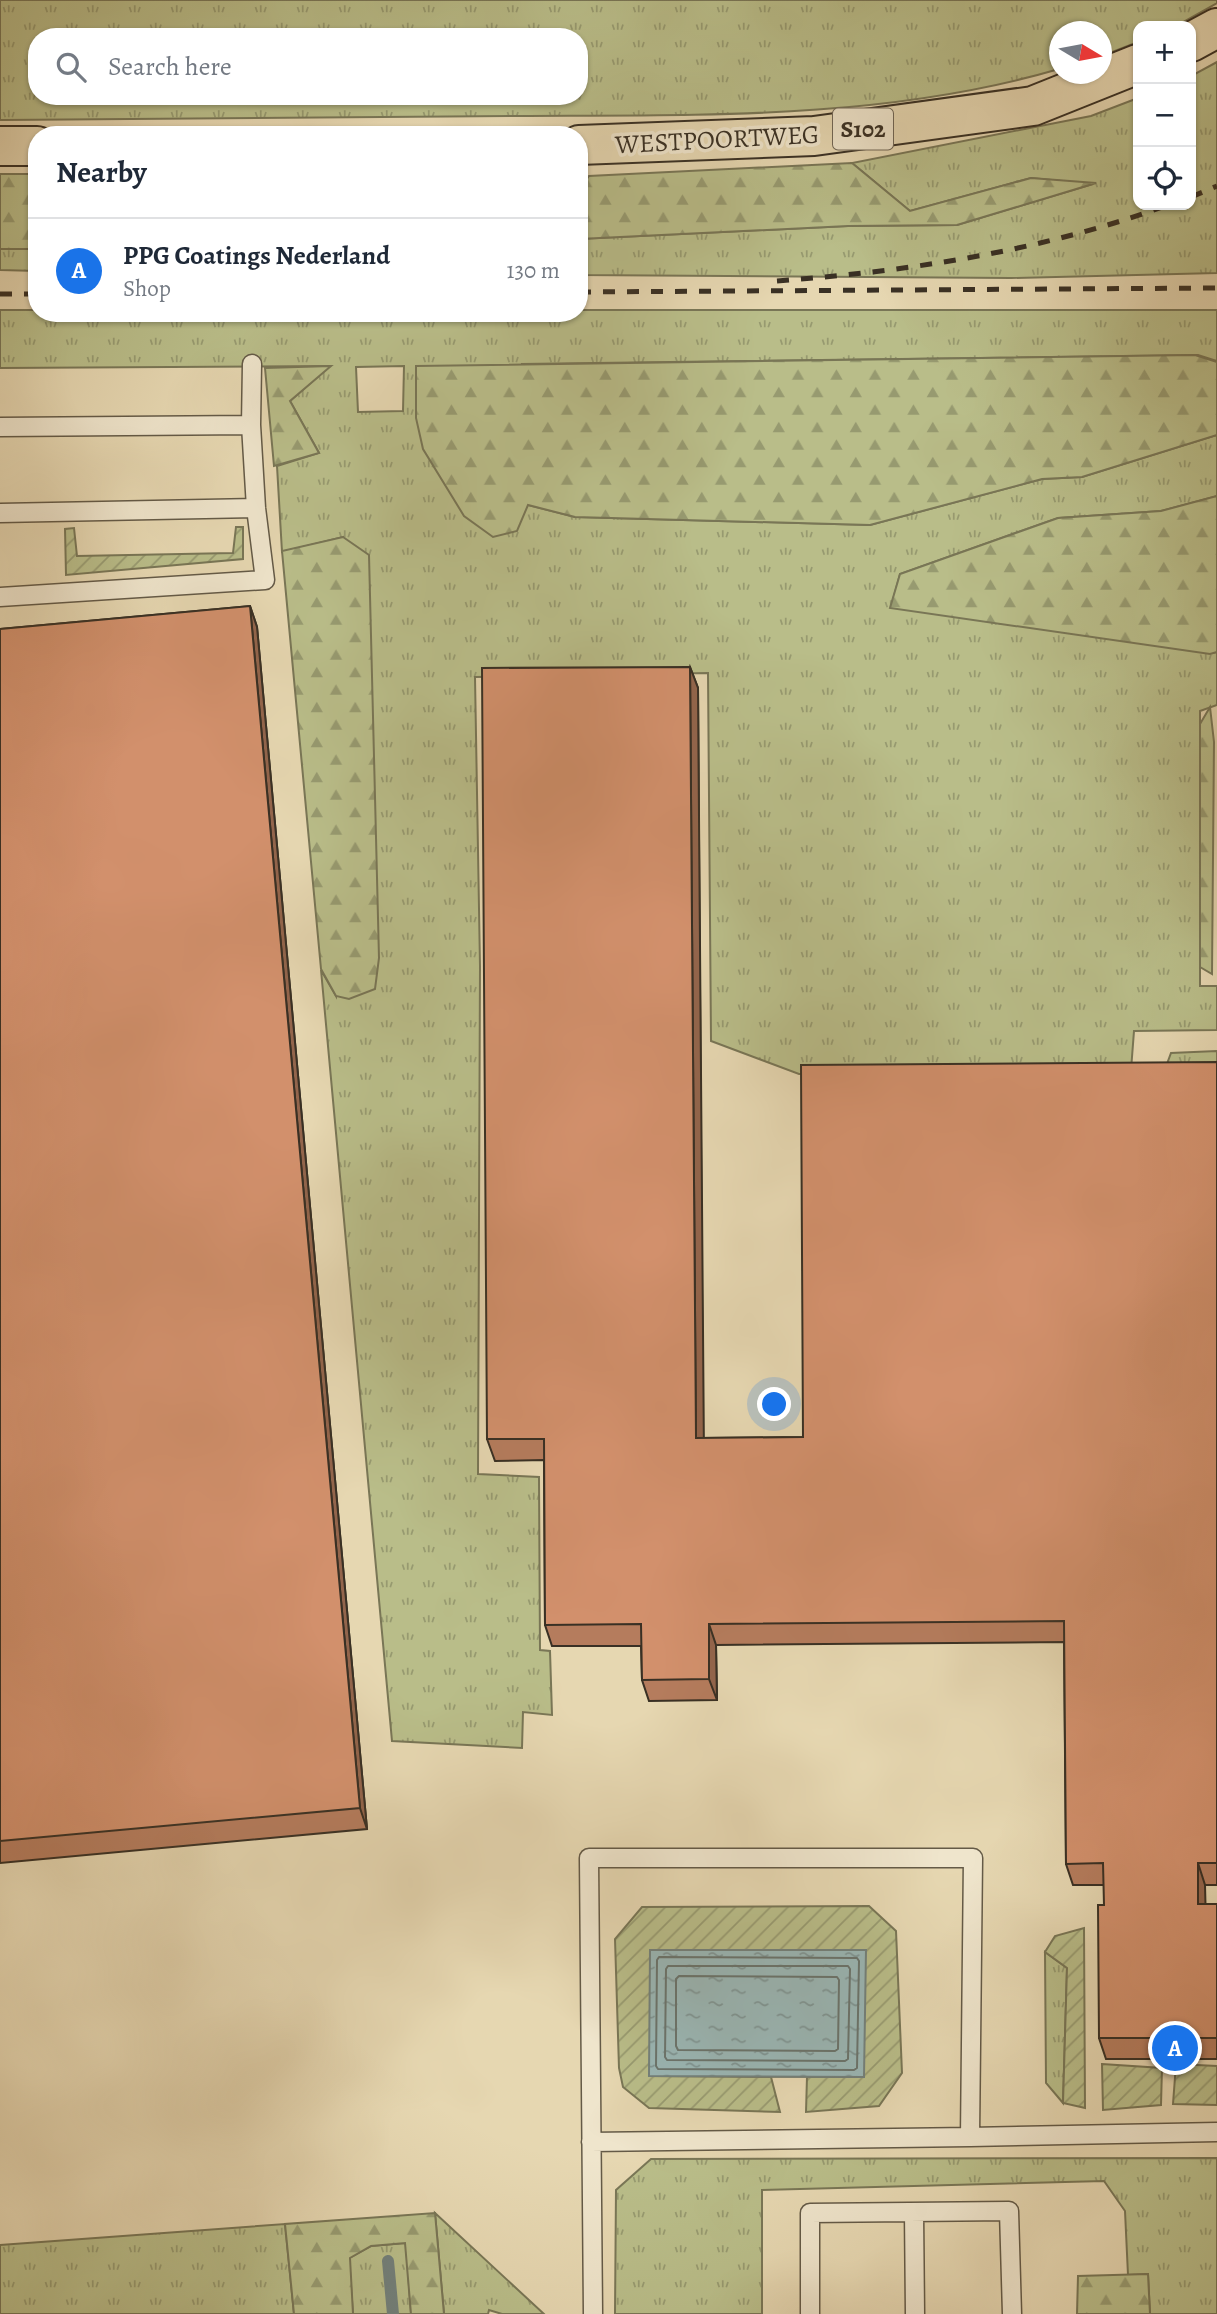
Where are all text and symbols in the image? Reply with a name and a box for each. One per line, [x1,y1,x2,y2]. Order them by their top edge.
north arrow [1049,21,1112,84]
map controls [1133,21,1196,210]
button: + [1133,21,1196,84]
search box [28,28,588,105]
icon: search [52,48,90,86]
text: Search here [108,49,232,84]
button: − [1133,84,1196,147]
road number: S102 [833,108,893,149]
street label: WESTPOORTWEG [613,117,820,162]
button: locate [1133,147,1196,210]
text: Nearby [56,152,147,192]
text: PPG Coatings Nederland [123,238,390,273]
text: A [72,255,86,286]
text: 130 m [507,255,560,286]
text: Shop [123,273,171,304]
your location [757,1387,791,1421]
pin: A [1152,2022,1198,2074]

